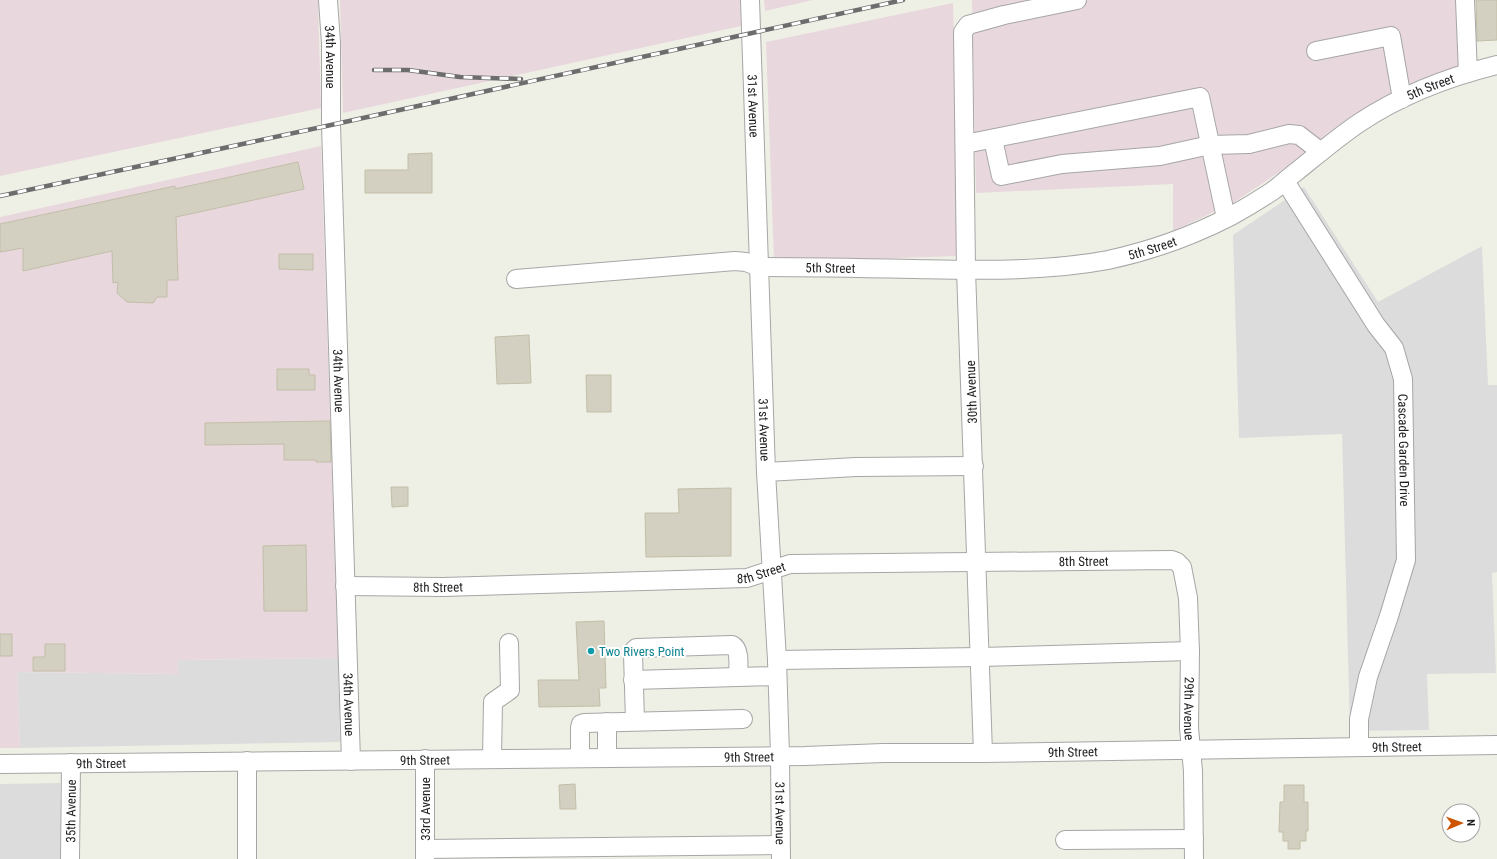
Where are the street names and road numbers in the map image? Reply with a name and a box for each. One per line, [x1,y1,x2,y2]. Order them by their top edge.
street label: 34th Avenue [322,25,338,89]
street label: 5th Street [1404,71,1456,103]
street label: 31st Avenue [745,74,762,138]
street label: 5th Street [1126,234,1179,263]
street label: 5th Street [805,260,856,276]
street label: 34th Avenue [330,349,347,413]
street label: 30th Avenue [963,360,980,424]
street label: Cascade Garden Drive [1395,394,1412,507]
street label: 31st Avenue [756,398,773,462]
street label: 8th Street [1059,554,1109,569]
street label: 8th Street [737,559,788,586]
street label: 8th Street [413,579,463,595]
street label: 34th Avenue [340,673,357,737]
street label: 29th Avenue [1181,677,1197,741]
street label: 9th Street [1372,739,1422,755]
street label: 9th Street [1048,744,1098,760]
street label: 9th Street [724,749,774,765]
street label: 9th Street [400,753,450,768]
street label: 9th Street [76,756,126,771]
street label: 33rd Avenue [418,777,433,841]
street label: 35th Avenue [63,779,79,843]
street label: 31st Avenue [772,782,788,845]

